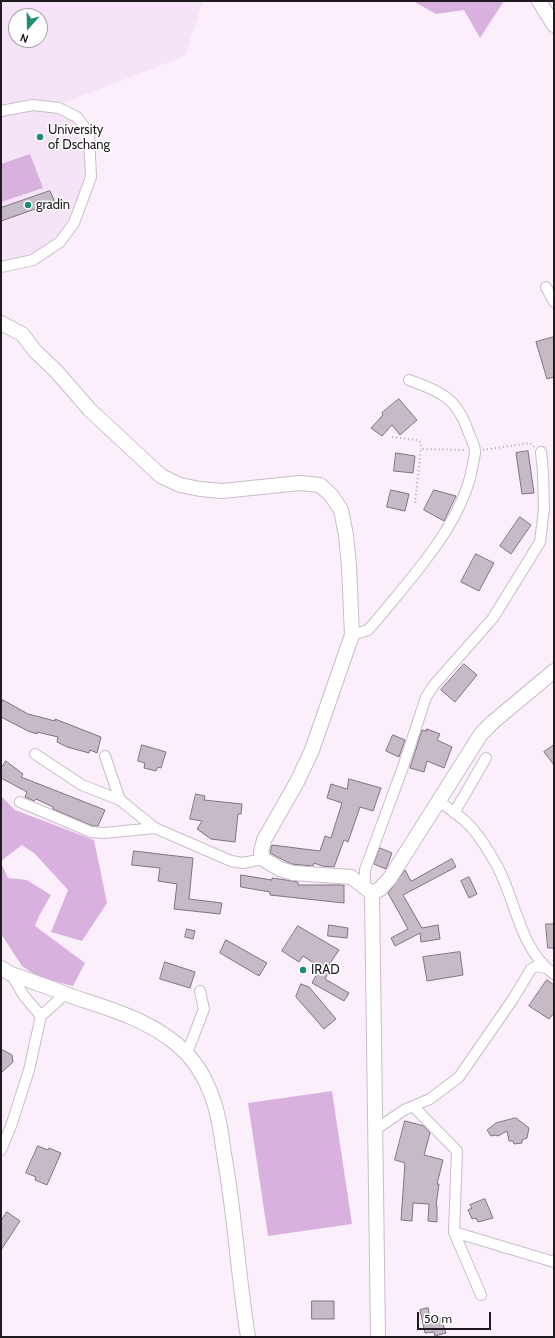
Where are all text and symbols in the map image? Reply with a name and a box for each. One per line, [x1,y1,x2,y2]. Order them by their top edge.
north arrow [8,8,48,48]
text: N [18,30,30,46]
place label: University of Dschang [48,122,110,153]
marker: University of Dschang [35,132,45,142]
place label: gradin [36,197,70,213]
marker: gradin [23,200,33,210]
place label: IRAD [311,962,340,978]
marker: IRAD [298,965,308,975]
scale bar [419,1304,493,1330]
text: 50 m [424,1311,452,1326]

